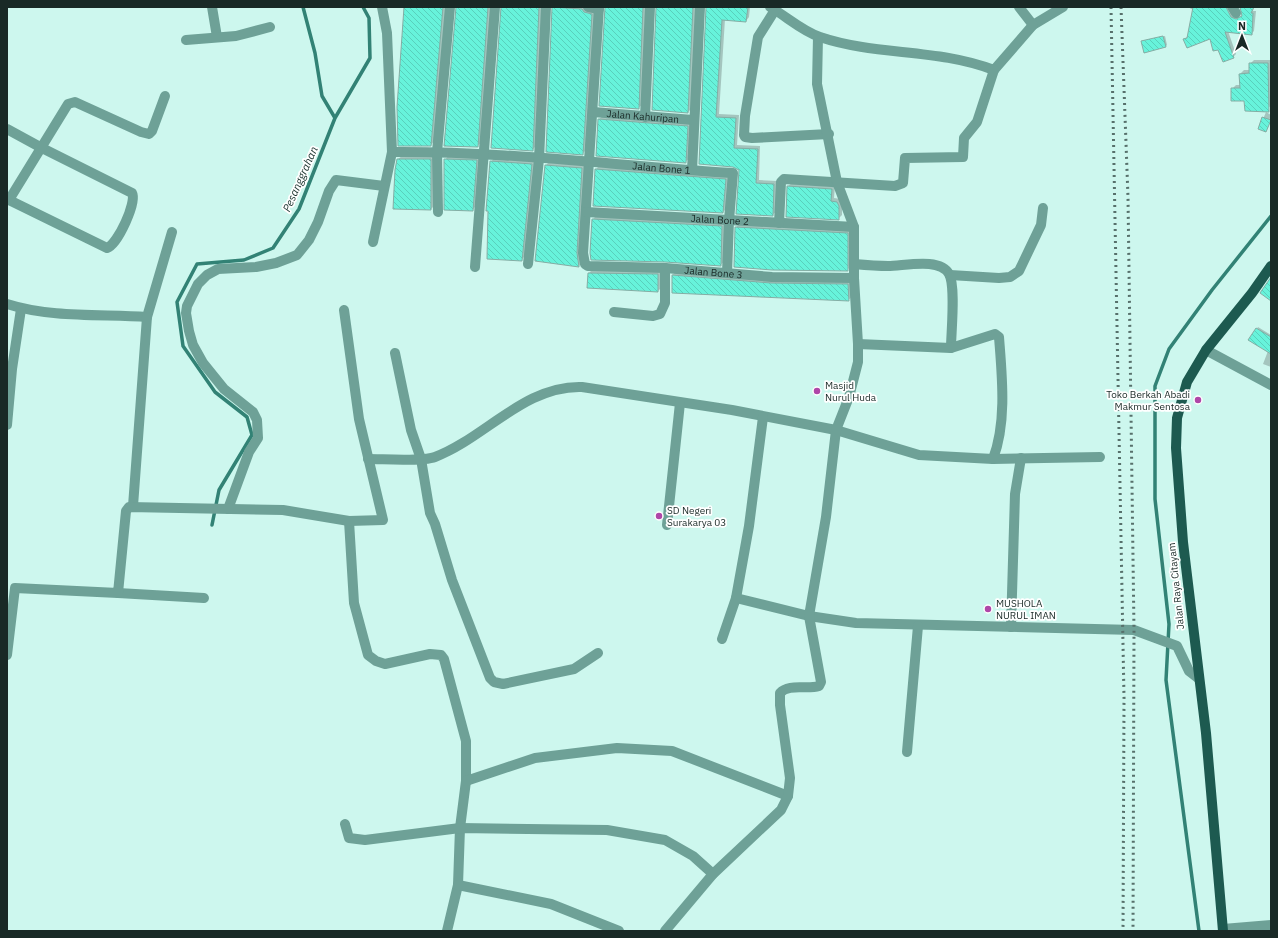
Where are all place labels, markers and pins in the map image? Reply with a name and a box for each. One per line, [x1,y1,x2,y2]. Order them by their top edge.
place label: Masjid Nurul Huda [825,379,877,404]
marker: Masjid Nurul Huda [812,386,822,396]
place label: Toko Berkah Abadi Makmur Sentosa [1106,388,1191,413]
marker: Toko Berkah Abadi Makmur Sentosa [1193,395,1203,405]
place label: SD Negeri Surakarya 03 [667,504,726,529]
marker: SD Negeri Surakarya 03 [654,511,664,521]
place label: MUSHOLA NURUL IMAN [996,597,1056,622]
marker: MUSHOLA NURUL IMAN [983,604,993,614]

